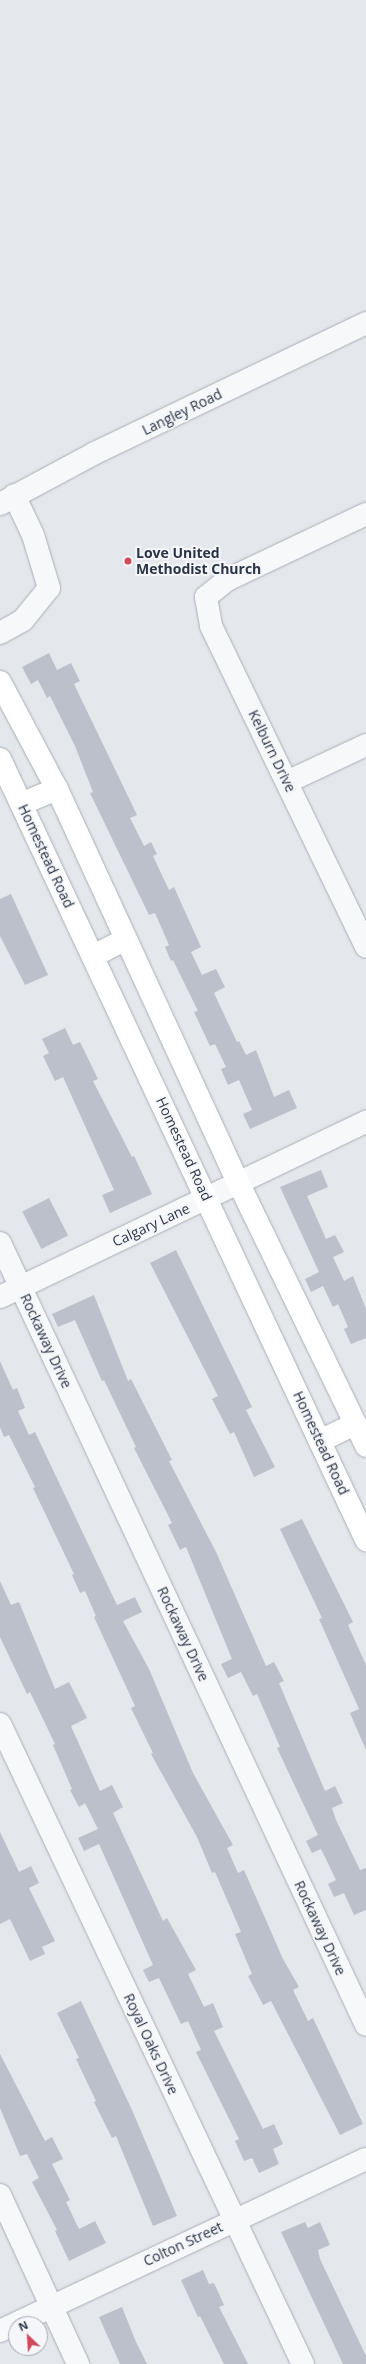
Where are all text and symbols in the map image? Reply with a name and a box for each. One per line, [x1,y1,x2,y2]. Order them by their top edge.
street label: Langley Road [139,385,225,439]
place label: Love United Methodist Church [136,545,261,578]
marker: Love United Methodist Church [123,556,133,566]
street label: Kelburn Drive [245,707,299,795]
street label: Homestead Road [15,801,77,911]
street label: Homestead Road [153,1094,215,1204]
street label: Calgary Lane [110,1200,192,1250]
street label: Rockaway Drive [17,1291,75,1391]
street label: Homestead Road [290,1388,352,1498]
street label: Rockaway Drive [154,1584,212,1684]
street label: Rockaway Drive [291,1878,349,1978]
street label: Royal Oaks Drive [120,1991,182,2097]
street label: Colton Street [141,2218,225,2270]
north arrow [8,2316,48,2356]
text: N [16,2317,30,2334]

